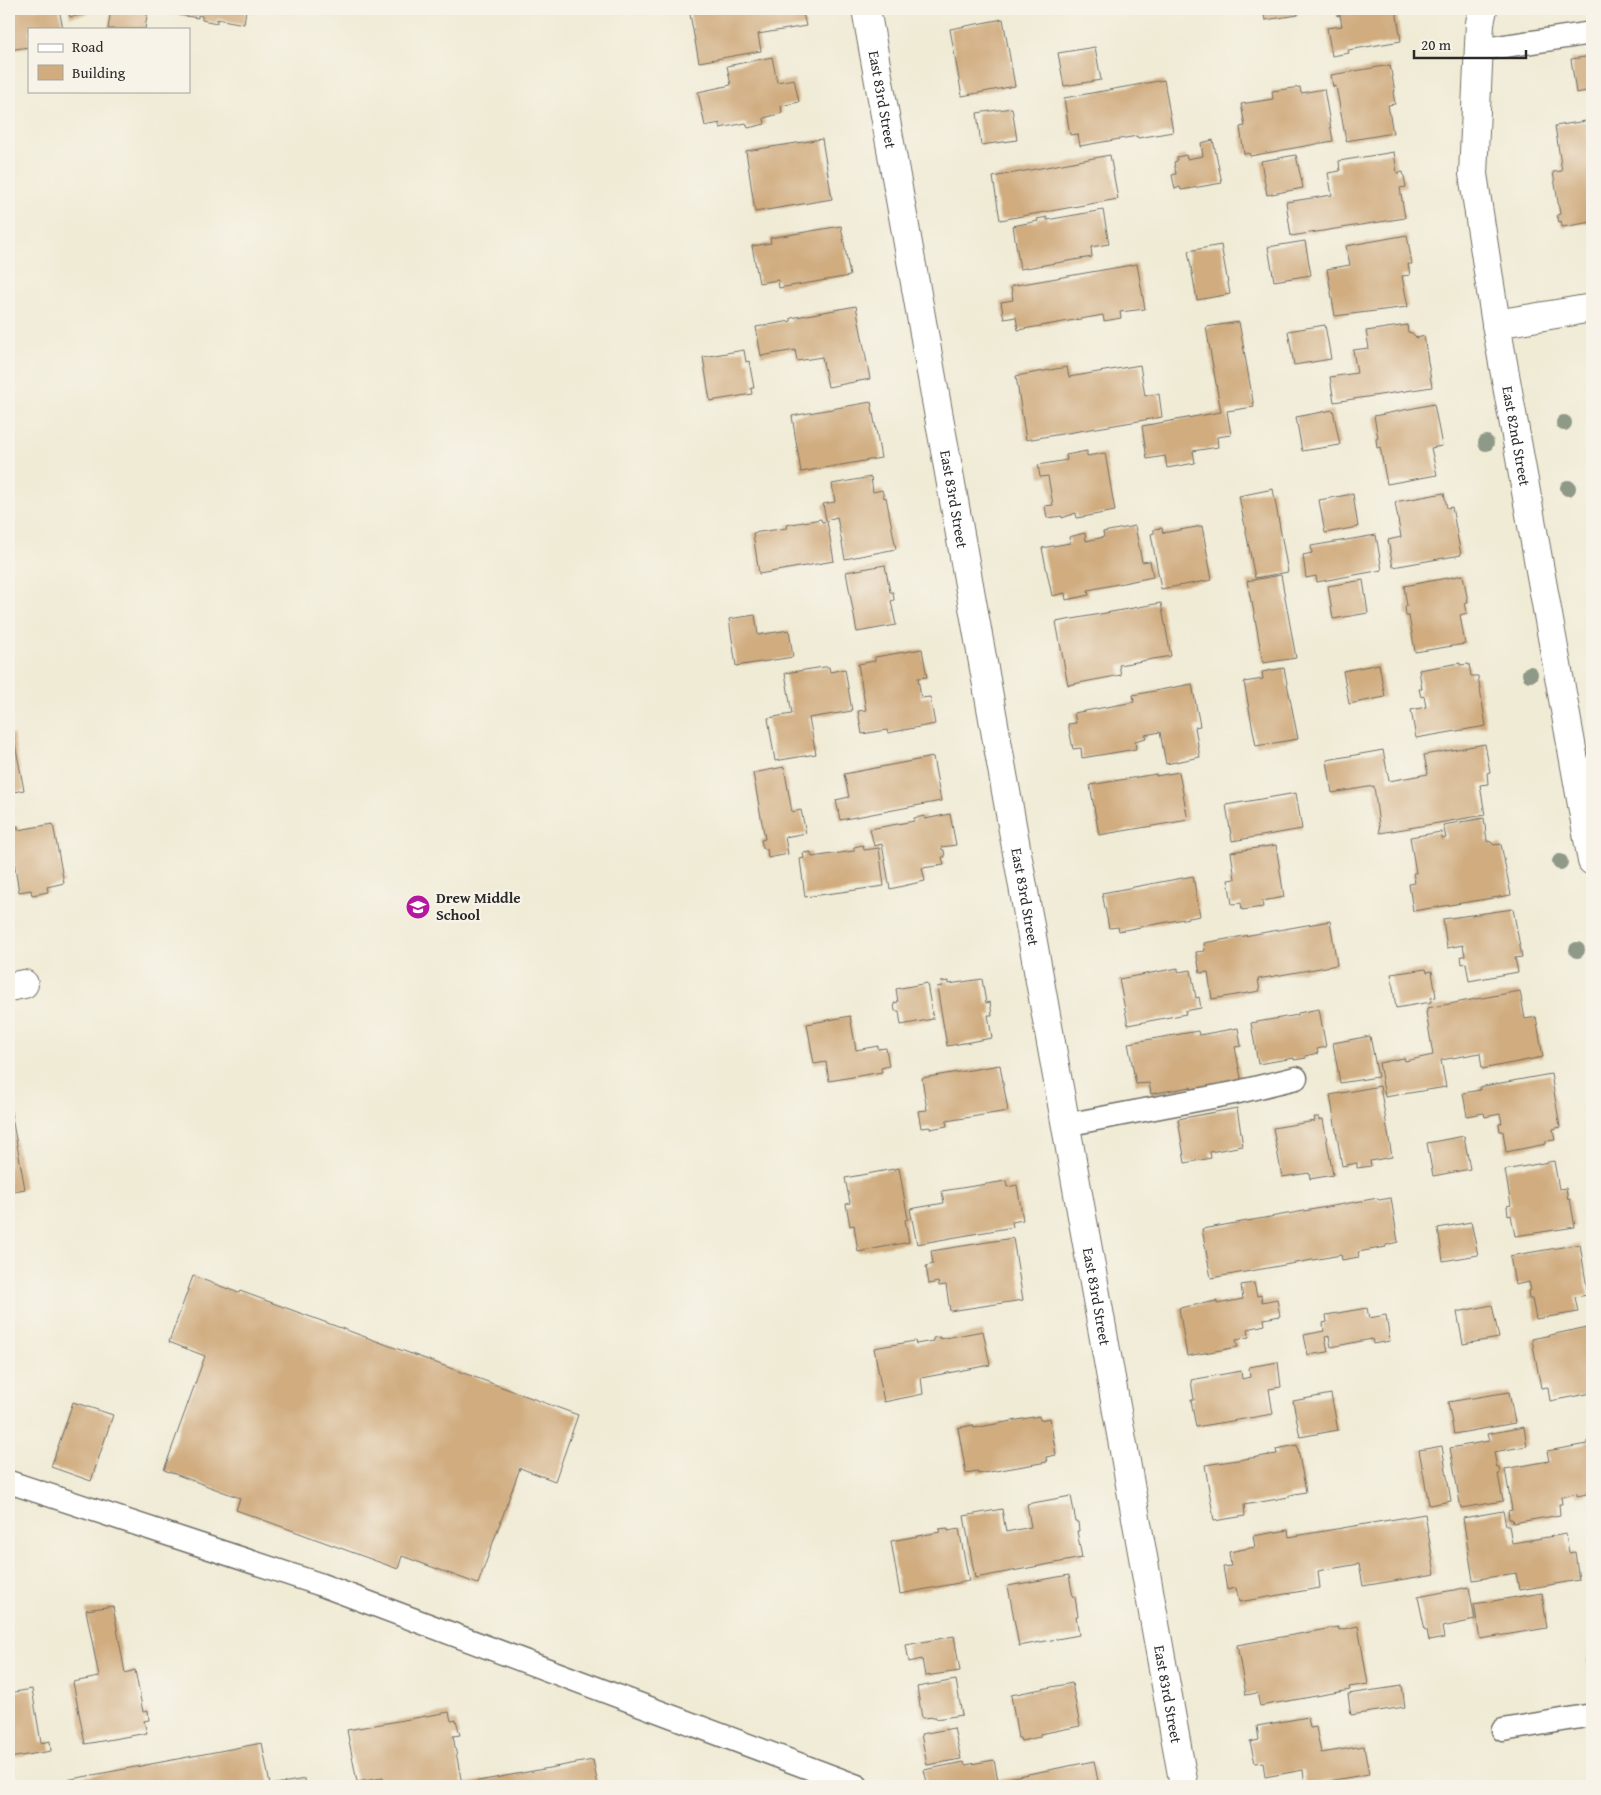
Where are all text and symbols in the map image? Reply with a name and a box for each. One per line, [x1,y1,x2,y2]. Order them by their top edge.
legend [28,28,190,92]
scale bar [1414,28,1526,60]
text: 20 m [1421,34,1452,55]
text: Road [72,36,103,57]
street label: East 83rd Street [864,49,902,151]
text: Building [72,62,126,83]
street label: East 82nd Street [1497,384,1536,488]
street label: East 83rd Street [935,449,973,550]
street label: East 83rd Street [1006,846,1045,948]
place label: Drew Middle School [436,887,521,925]
school or university icon: Drew Middle School [405,894,431,920]
street label: East 83rd Street [1078,1246,1116,1348]
street label: East 83rd Street [1149,1644,1187,1745]

